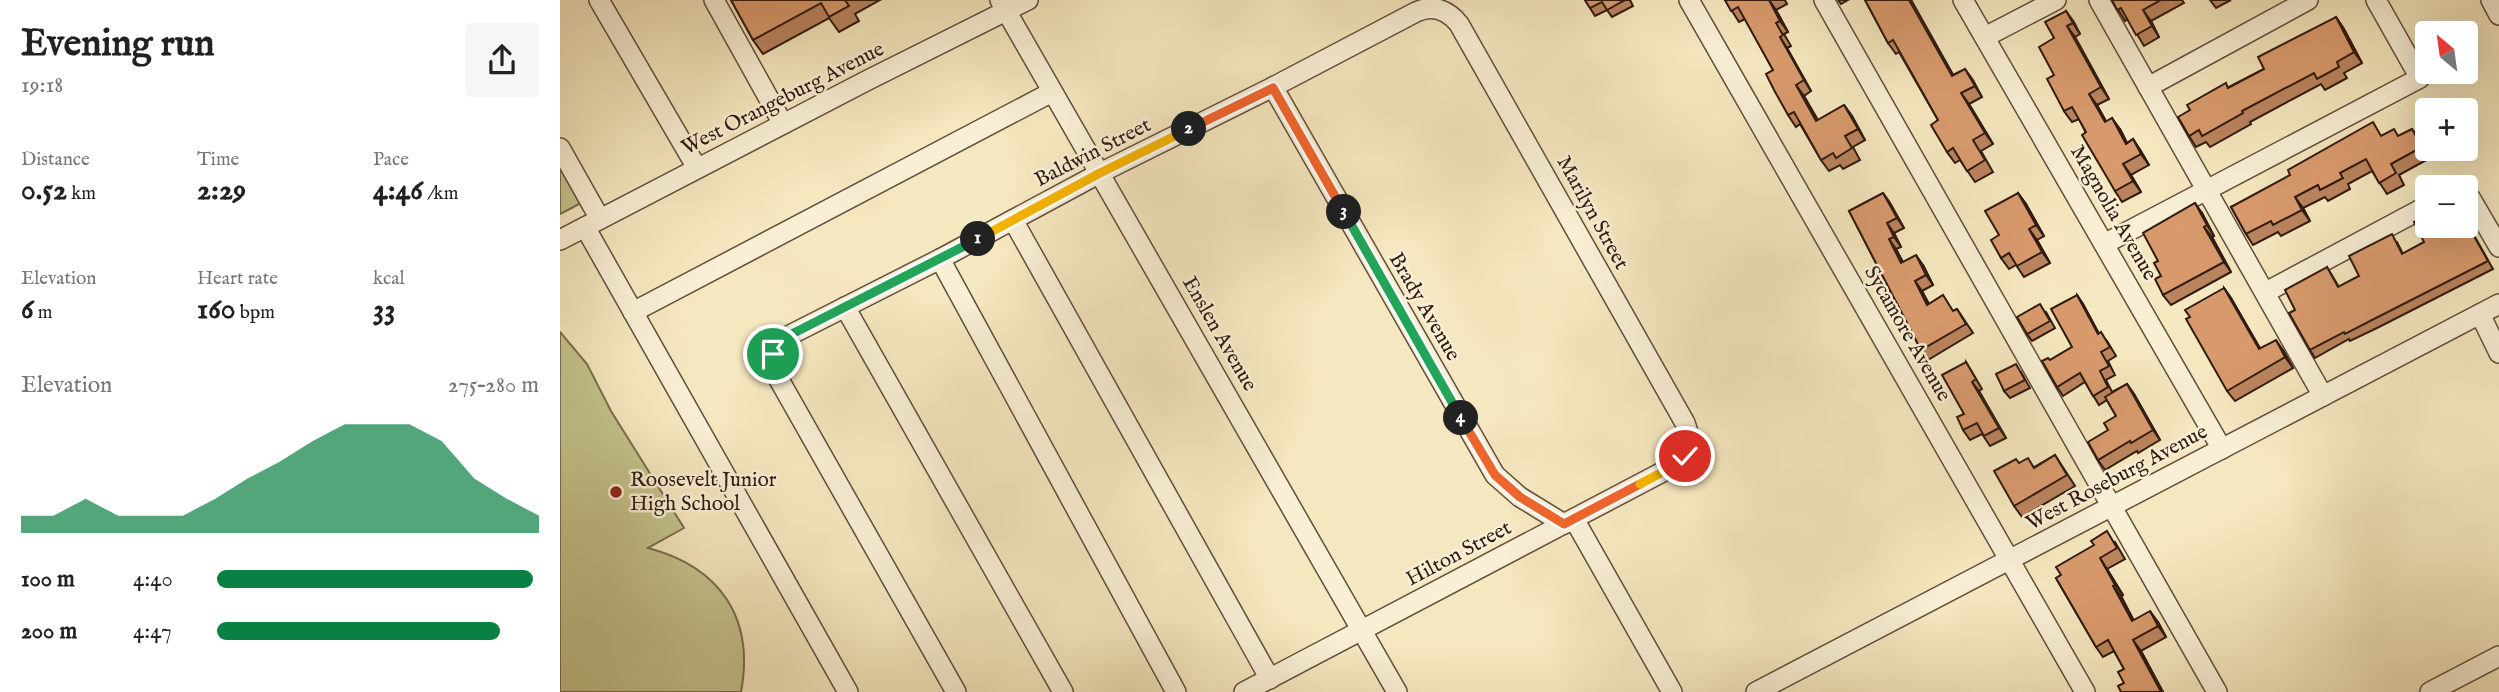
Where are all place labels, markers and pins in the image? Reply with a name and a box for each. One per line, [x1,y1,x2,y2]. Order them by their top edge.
pin: 2 [1172,111,1206,146]
pin: 3 [1326,194,1362,230]
pin: 1 [960,222,996,256]
pin [743,324,803,384]
pin: 4 [1444,400,1478,436]
pin [1655,426,1715,486]
place label: Roosevelt Junior High School [630,467,777,518]
marker: Roosevelt Junior High School [608,484,624,500]

